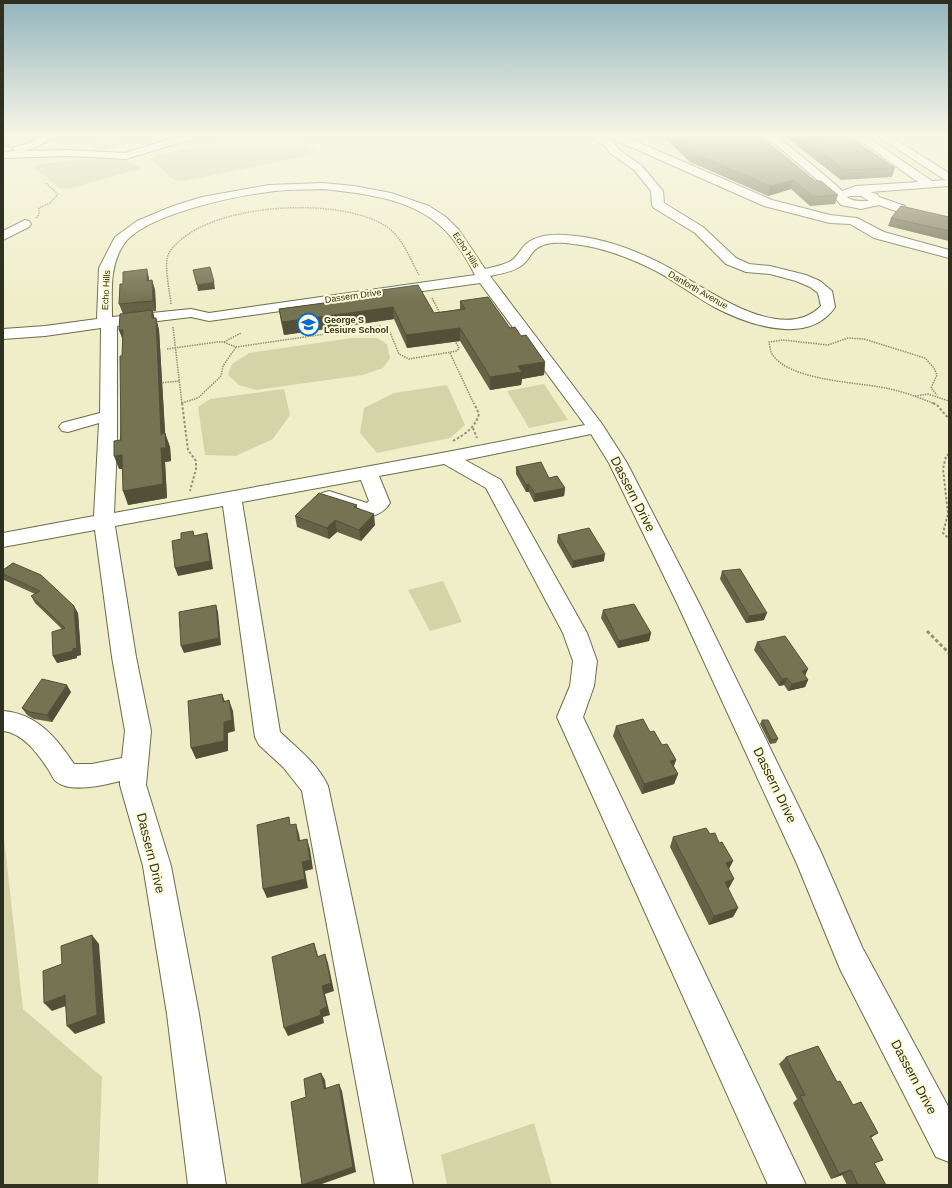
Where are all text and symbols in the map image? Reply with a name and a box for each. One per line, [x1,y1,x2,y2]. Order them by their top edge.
street label: Echo Hills [451,230,481,270]
street label: Echo Hills [100,269,112,310]
street label: Danforth Avenue [667,269,729,311]
street label: Dassern Drive [324,287,382,305]
school or university icon: George S Lesiure School [296,312,322,338]
place label: George S Lesiure School [324,315,389,335]
street label: Dassern Drive [608,454,658,534]
street label: Dassern Drive [750,745,800,825]
street label: Dassern Drive [134,811,168,895]
street label: Dassern Drive [888,1037,940,1117]

